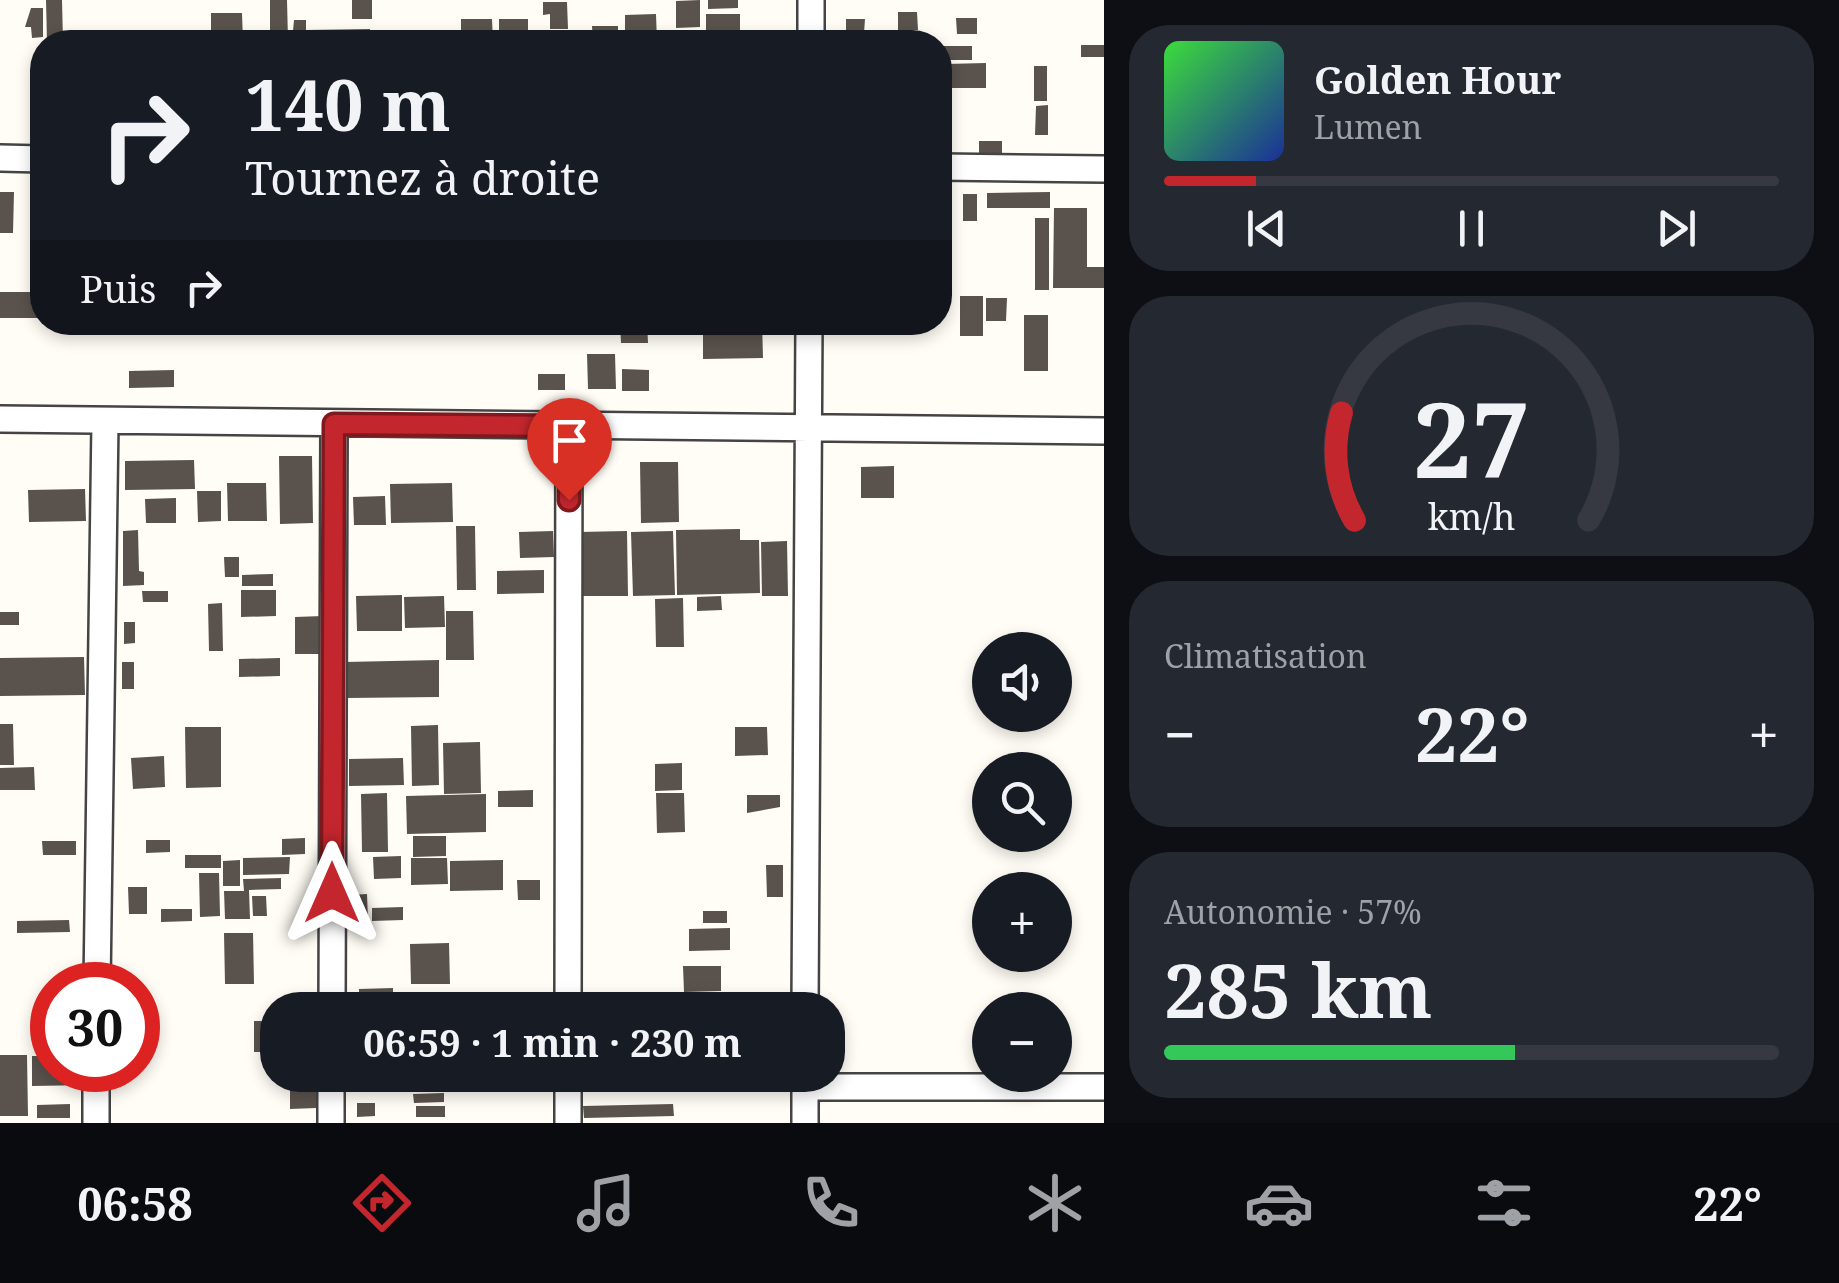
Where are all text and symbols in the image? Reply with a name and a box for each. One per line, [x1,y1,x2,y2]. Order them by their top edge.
text: Golden Hour [1314,53,1561,105]
text: 140 m [245,56,451,152]
icon: right [80,70,210,200]
text: Lumen [1314,105,1422,148]
text: Tournez à droite [245,147,600,208]
icon: previous [1239,201,1294,256]
icon: pause [1444,201,1499,256]
icon: next [1649,201,1704,256]
icon: right [176,260,231,315]
text: Puis [80,262,156,314]
text: 27 [1413,367,1530,508]
pin [527,398,612,501]
icon: arrive [542,413,597,468]
text: km/h [1428,492,1515,540]
map controls [972,632,1072,1092]
button: sound [972,632,1072,732]
text: Climatisation [1164,634,1367,677]
text: 22° [1415,682,1529,784]
text: − [1164,696,1196,771]
text: + [1748,696,1779,771]
button: search [972,752,1072,852]
position arrow [280,841,384,945]
button: + [972,872,1072,972]
text: Autonomie · 57% [1164,890,1422,933]
text: 285 km [1164,938,1432,1040]
speed limit sign: 30 [30,962,160,1092]
button: − [972,992,1072,1092]
text: 06:59 · 1 min · 230 m [363,1016,742,1068]
icon: directions [347,1168,417,1238]
icon: music [571,1168,641,1238]
icon: phone [796,1168,866,1238]
icon: climate [1020,1168,1090,1238]
icon: car [1244,1168,1314,1238]
icon: filters [1469,1168,1539,1238]
text: 06:58 [77,1173,193,1234]
text: 22° [1693,1173,1762,1234]

